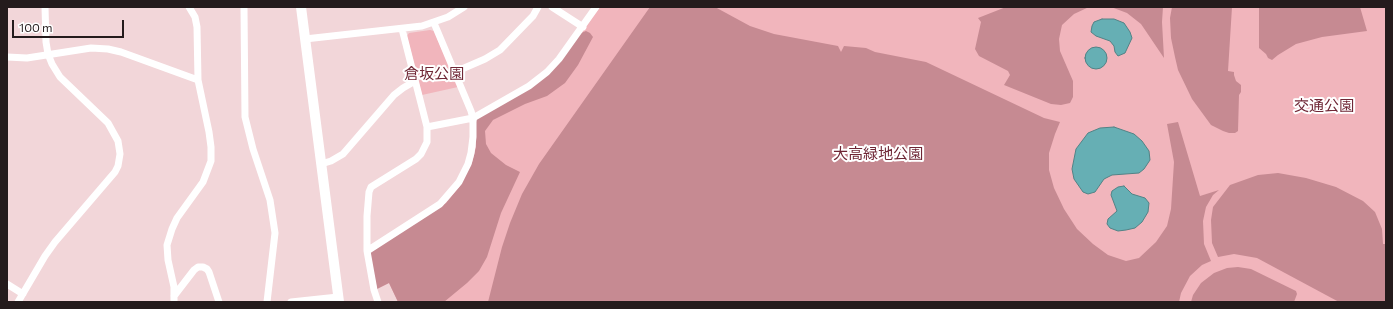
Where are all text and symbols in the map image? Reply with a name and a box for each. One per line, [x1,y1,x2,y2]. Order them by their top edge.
scale bar [14,12,126,38]
text: 100 m [19,20,53,34]
park label: 倉坂公園 [404,65,464,83]
park label: 交通公園 [1294,97,1354,115]
park label: 大高緑地公園 [833,145,923,163]

